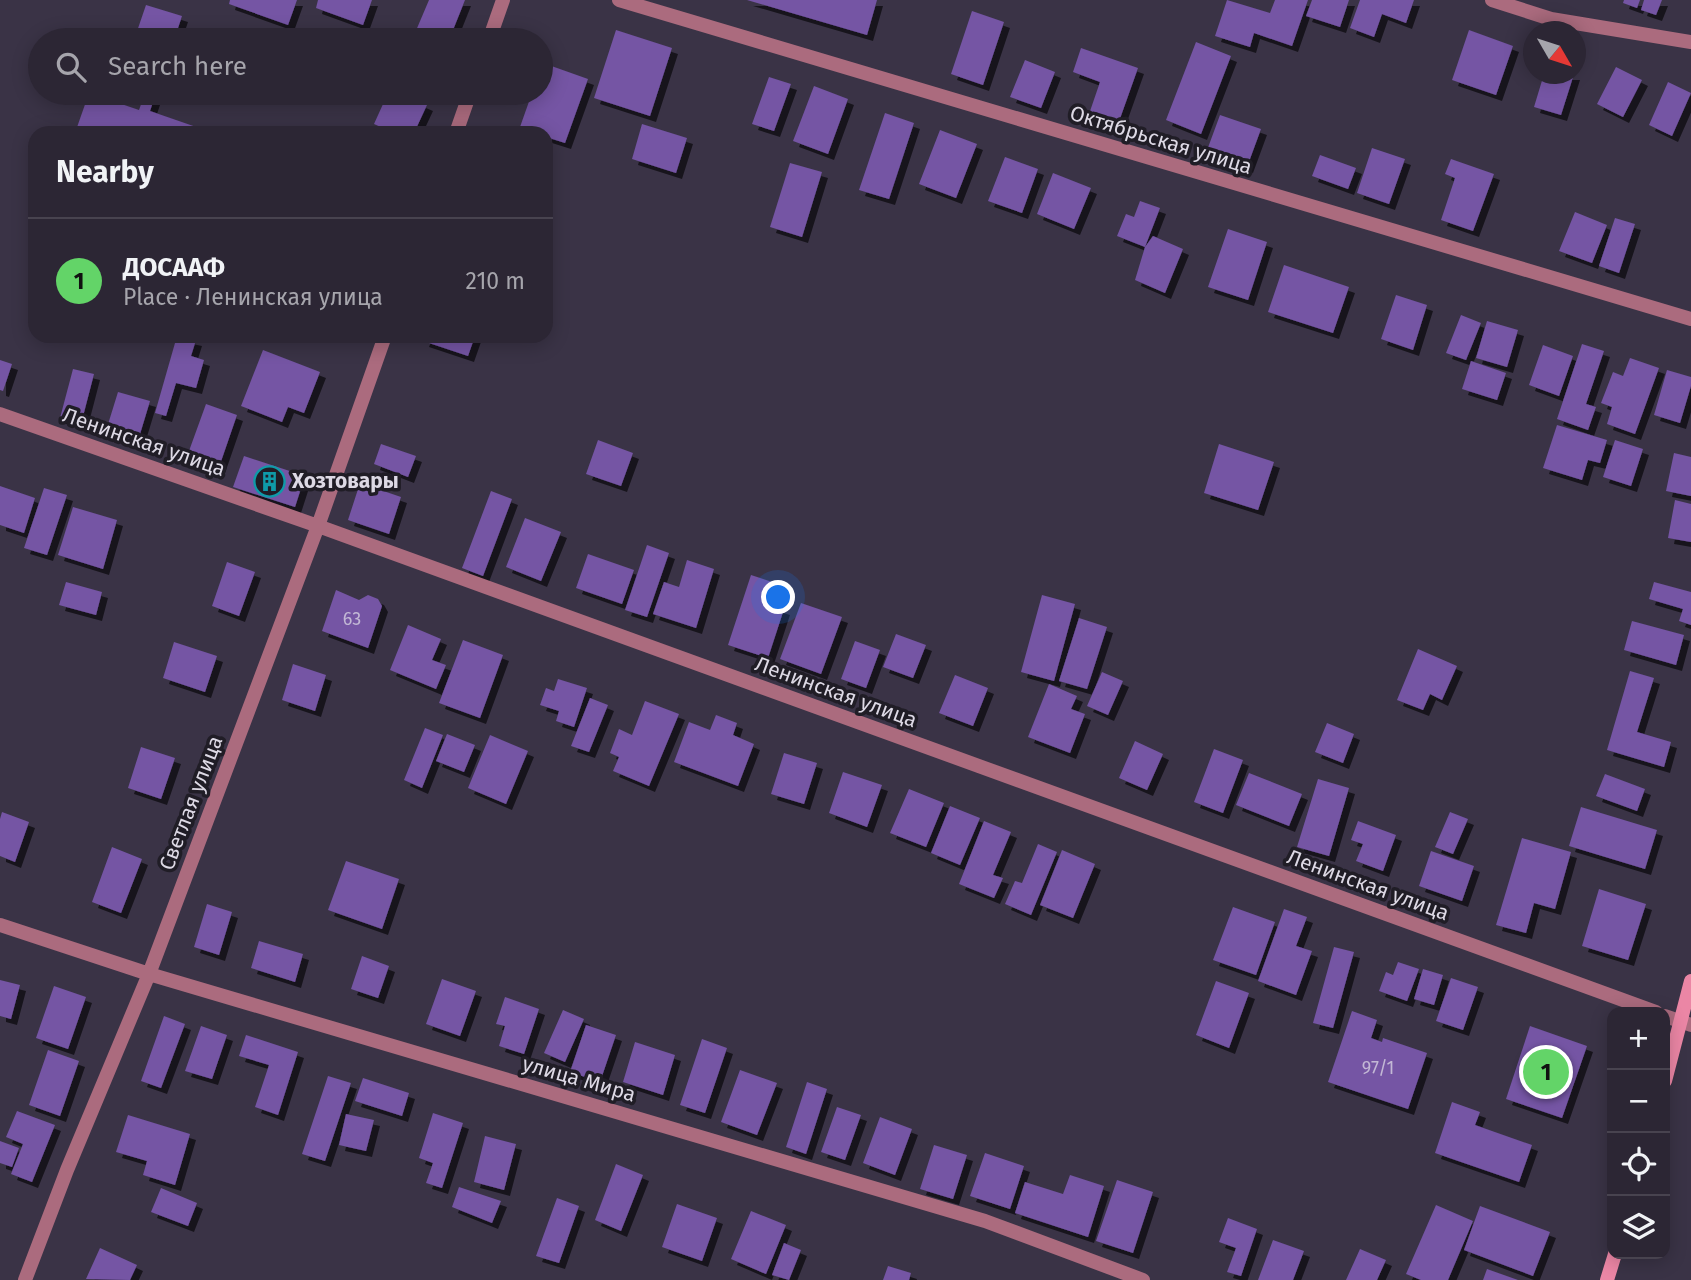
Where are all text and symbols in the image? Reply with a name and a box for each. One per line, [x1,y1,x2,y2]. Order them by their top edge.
north arrow [1523,21,1586,84]
search box [28,28,553,105]
icon: search [52,48,90,86]
text: Search here [108,51,247,82]
street label: Октябрьская улица [1067,100,1255,180]
text: Nearby [56,154,154,190]
text: ДОСААФ [123,252,225,283]
text: 1 [74,267,84,295]
text: 210 m [466,267,525,295]
text: Place · Ленинская улица [123,283,383,311]
street label: Ленинская улица [59,402,229,482]
building icon: Хозтовары [252,464,286,498]
place label: Хозтовары [291,468,399,494]
your location [761,580,795,614]
house number: 63 [343,608,361,630]
street label: Ленинская улица [751,651,921,733]
street label: Светлая улица [153,732,229,874]
street label: Ленинская улица [1283,844,1453,926]
map controls [1607,1007,1670,1259]
button: + [1607,1007,1670,1070]
pin: 1 [1523,1046,1569,1098]
street label: улица Мира [519,1050,639,1108]
house number: 97/1 [1362,1057,1394,1079]
button: − [1607,1070,1670,1133]
button: locate [1607,1133,1670,1196]
button: layers [1607,1196,1670,1259]

